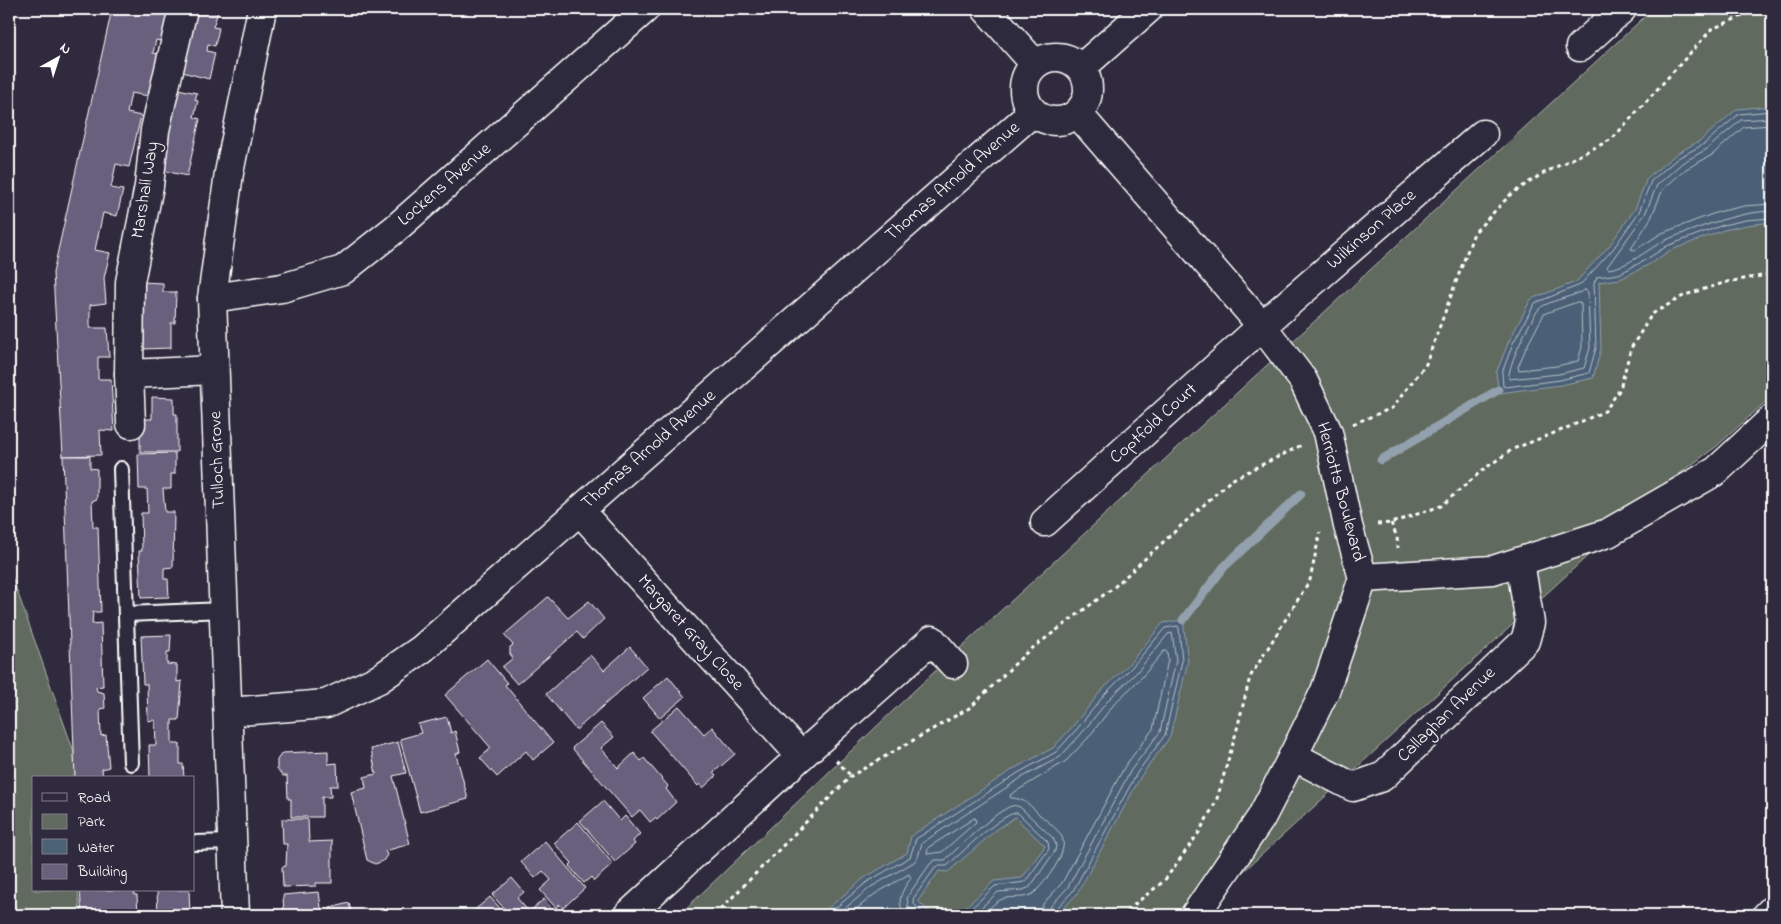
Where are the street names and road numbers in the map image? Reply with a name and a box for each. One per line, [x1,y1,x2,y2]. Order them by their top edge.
street label: Thomas Arnold Avenue [880,115,1027,248]
street label: Lockens Avenue [393,136,498,233]
street label: Marshall Way [126,140,166,240]
street label: Wilkinson Place [1322,183,1423,276]
street label: Coptfold Court [1104,378,1204,470]
street label: Thomas Arnold Avenue [576,383,723,516]
street label: Tulloch Grove [203,410,233,509]
street label: Herriotts Boulevard [1309,419,1371,565]
street label: Margaret Gray Close [630,569,750,698]
street label: Callaghan Avenue [1392,660,1504,770]

